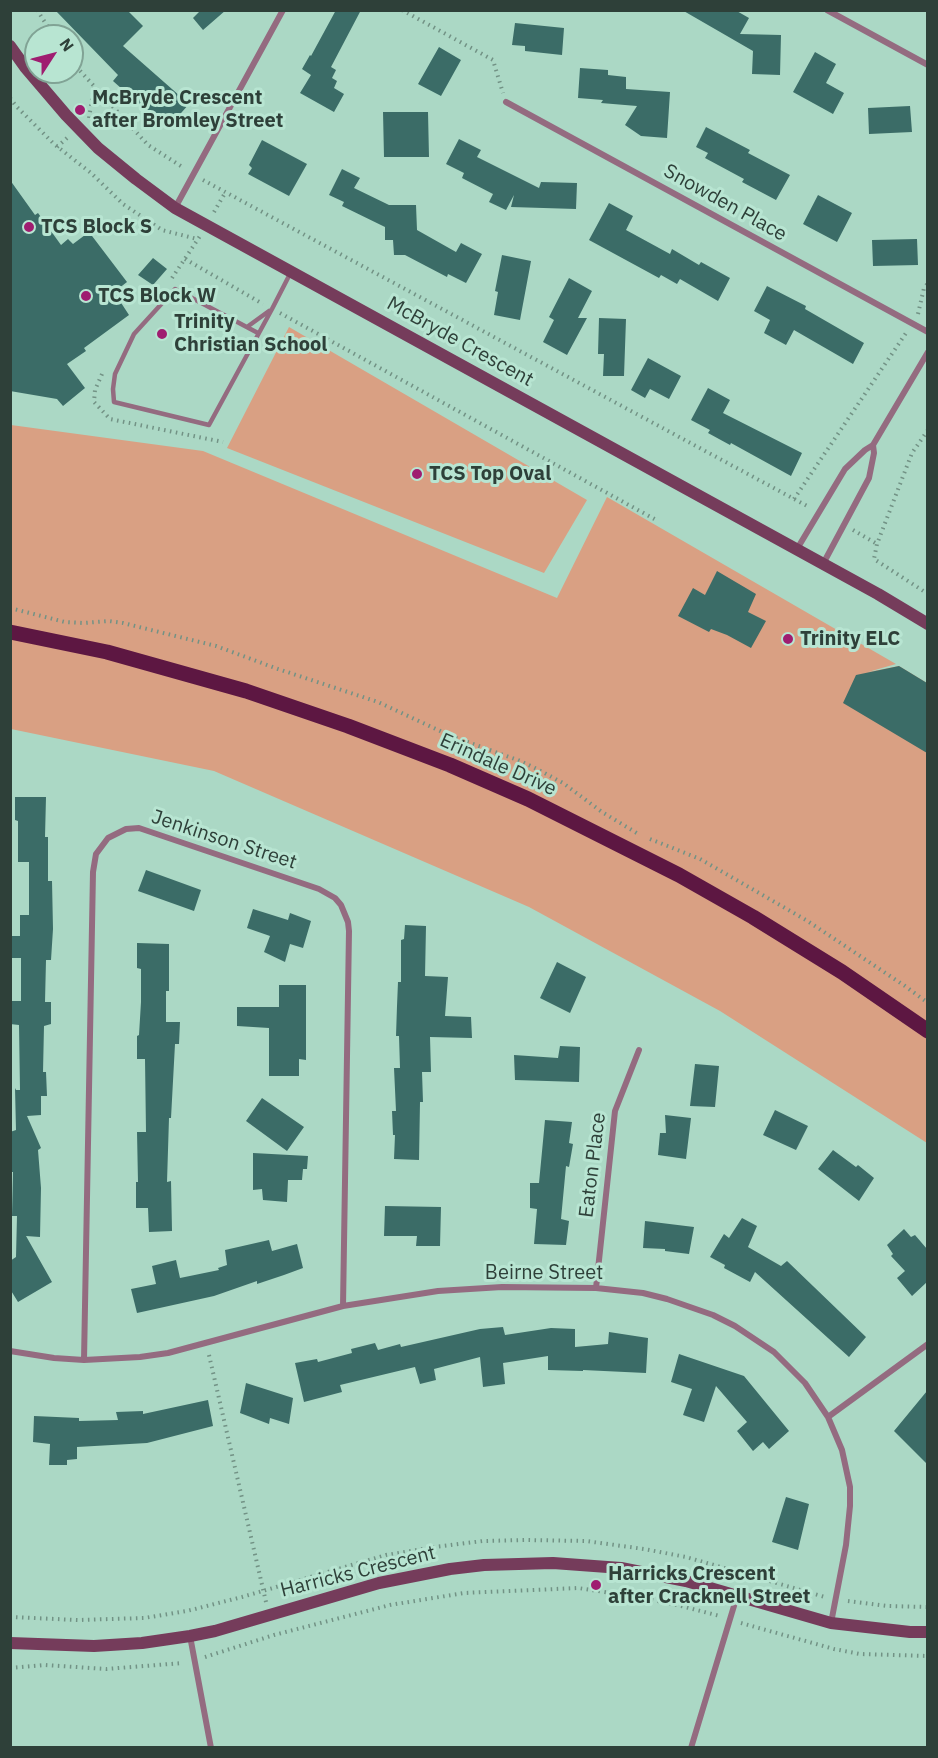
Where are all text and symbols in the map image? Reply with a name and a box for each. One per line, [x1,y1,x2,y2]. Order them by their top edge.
north arrow [24,24,84,84]
text: N [55,34,78,55]
place label: McBryde Crescent after Bromley Street [92,86,283,133]
marker: McBryde Crescent after Bromley Street [73,103,87,117]
street label: Snowden Place [659,159,791,247]
place label: TCS Block S [41,215,152,239]
marker: TCS Block S [22,220,36,234]
place label: TCS Block W [98,284,216,308]
marker: TCS Block W [79,289,93,303]
street label: McBryde Crescent [383,292,537,392]
place label: Trinity Christian School [174,310,327,357]
marker: Trinity Christian School [155,327,169,341]
place label: TCS Top Oval [429,462,551,486]
marker: TCS Top Oval [410,467,424,481]
place label: Trinity ELC [800,627,900,651]
marker: Trinity ELC [781,632,795,646]
street label: Erindale Drive [436,729,560,801]
street label: Jenkinson Street [148,805,300,875]
street label: Eaton Place [575,1111,611,1219]
street label: Beirne Street [485,1261,603,1285]
street label: Harricks Crescent [278,1541,438,1603]
place label: Harricks Crescent after Cracknell Street [608,1562,810,1609]
marker: Harricks Crescent after Cracknell Street [589,1578,603,1592]

